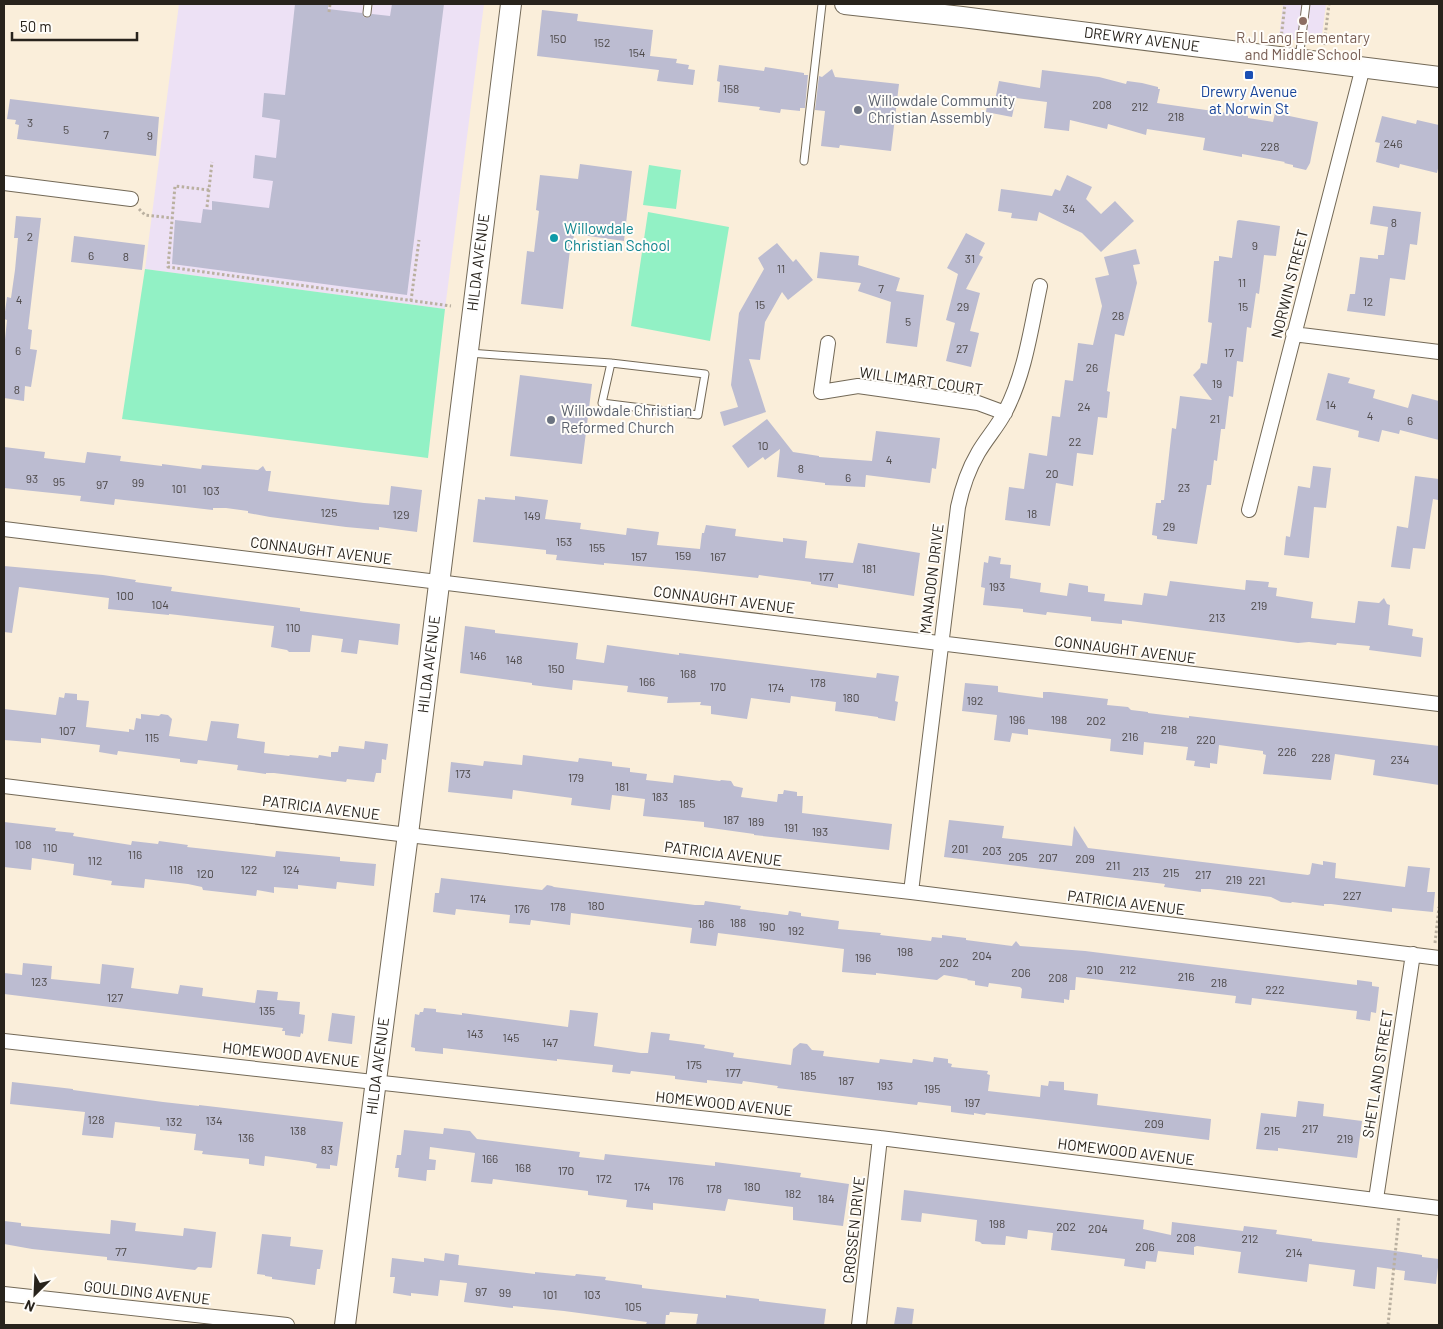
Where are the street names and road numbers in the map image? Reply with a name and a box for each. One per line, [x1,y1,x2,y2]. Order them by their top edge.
street label: DREWRY AVENUE [1083,22,1201,55]
street label: HILDA AVENUE [462,212,492,312]
street label: NORWIN STREET [1267,227,1311,340]
street label: WILLIMART COURT [858,362,984,398]
street label: MANADON DRIVE [915,523,947,635]
street label: CONNAUGHT AVENUE [249,532,393,568]
street label: CONNAUGHT AVENUE [652,581,796,617]
street label: HILDA AVENUE [413,614,443,714]
street label: CONNAUGHT AVENUE [1053,631,1197,667]
street label: PATRICIA AVENUE [261,791,381,823]
street label: PATRICIA AVENUE [663,837,783,869]
street label: PATRICIA AVENUE [1066,886,1186,918]
street label: SHETLAND STREET [1358,1008,1396,1139]
street label: HILDA AVENUE [362,1016,392,1116]
street label: HOMEWOOD AVENUE [222,1038,361,1070]
street label: HOMEWOOD AVENUE [655,1087,794,1119]
street label: HOMEWOOD AVENUE [1057,1134,1196,1168]
street label: CROSSEN DRIVE [838,1176,868,1284]
street label: GOULDING AVENUE [83,1276,211,1308]

